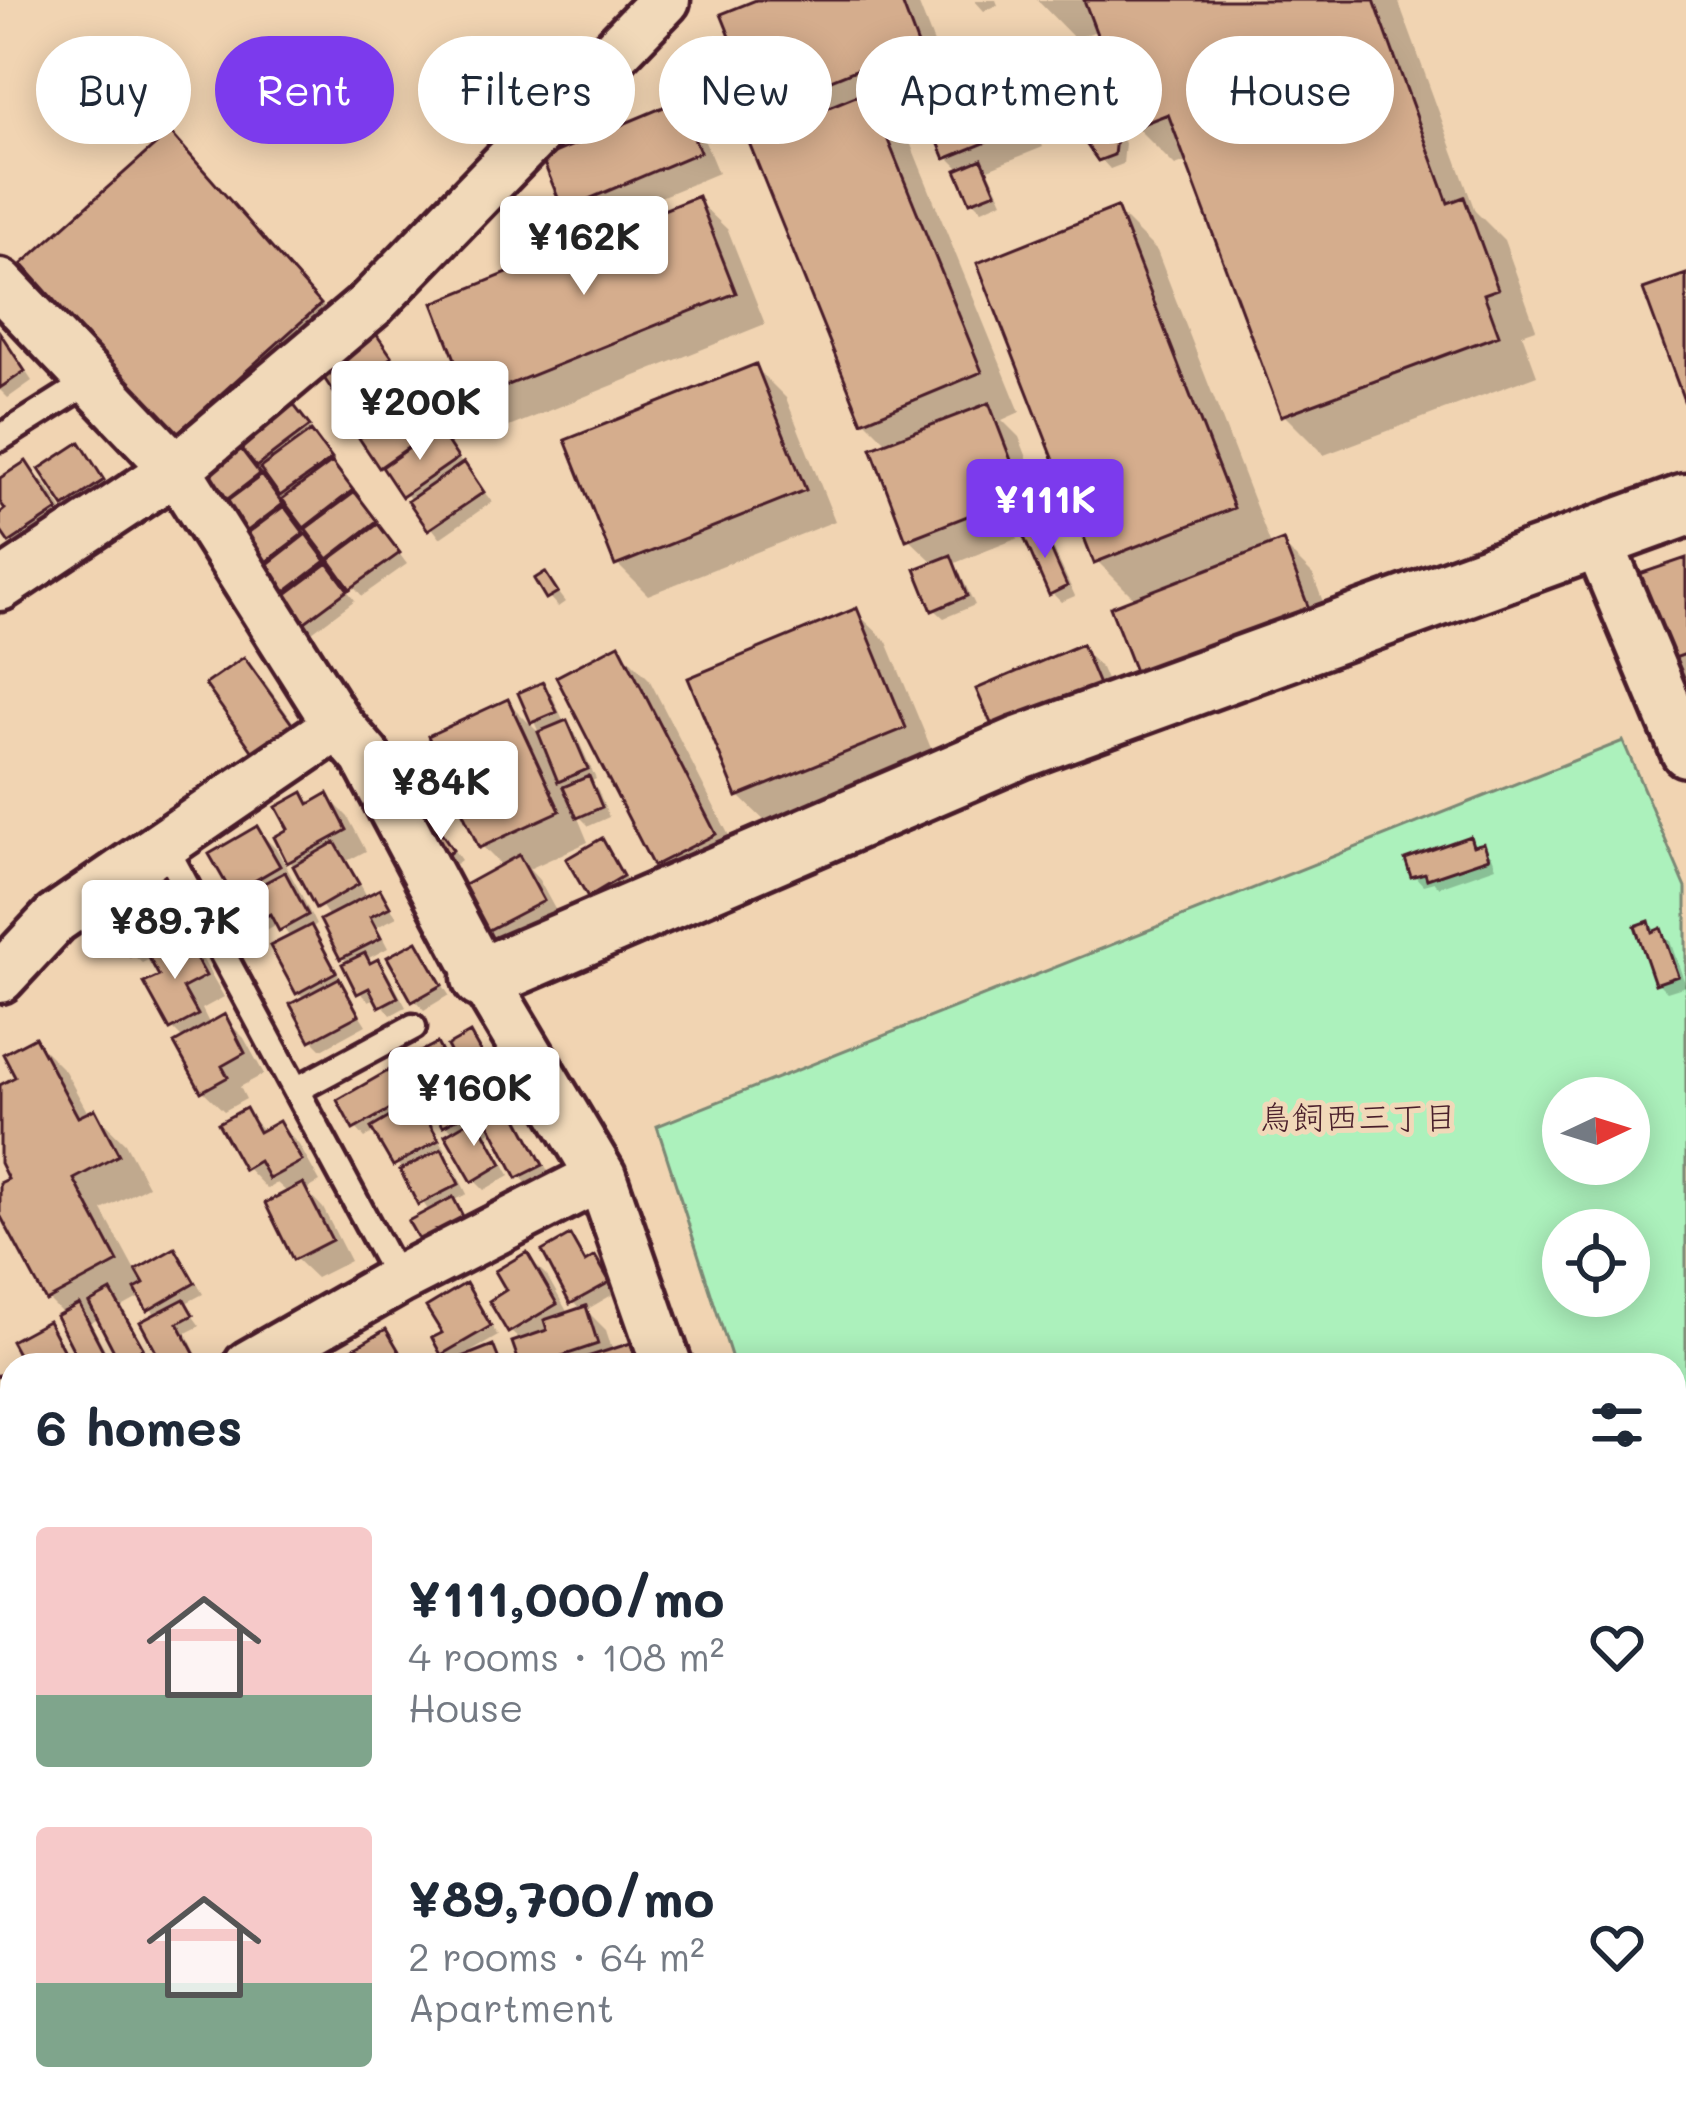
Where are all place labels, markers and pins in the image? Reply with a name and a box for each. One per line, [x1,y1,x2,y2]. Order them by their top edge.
pin: ¥162K [500,196,668,298]
pin: ¥200K [336,361,504,463]
pin: ¥111K [961,459,1129,561]
pin: ¥84K [370,741,512,843]
pin: ¥89.7K [77,880,273,982]
pin: ¥160K [390,1047,558,1149]

